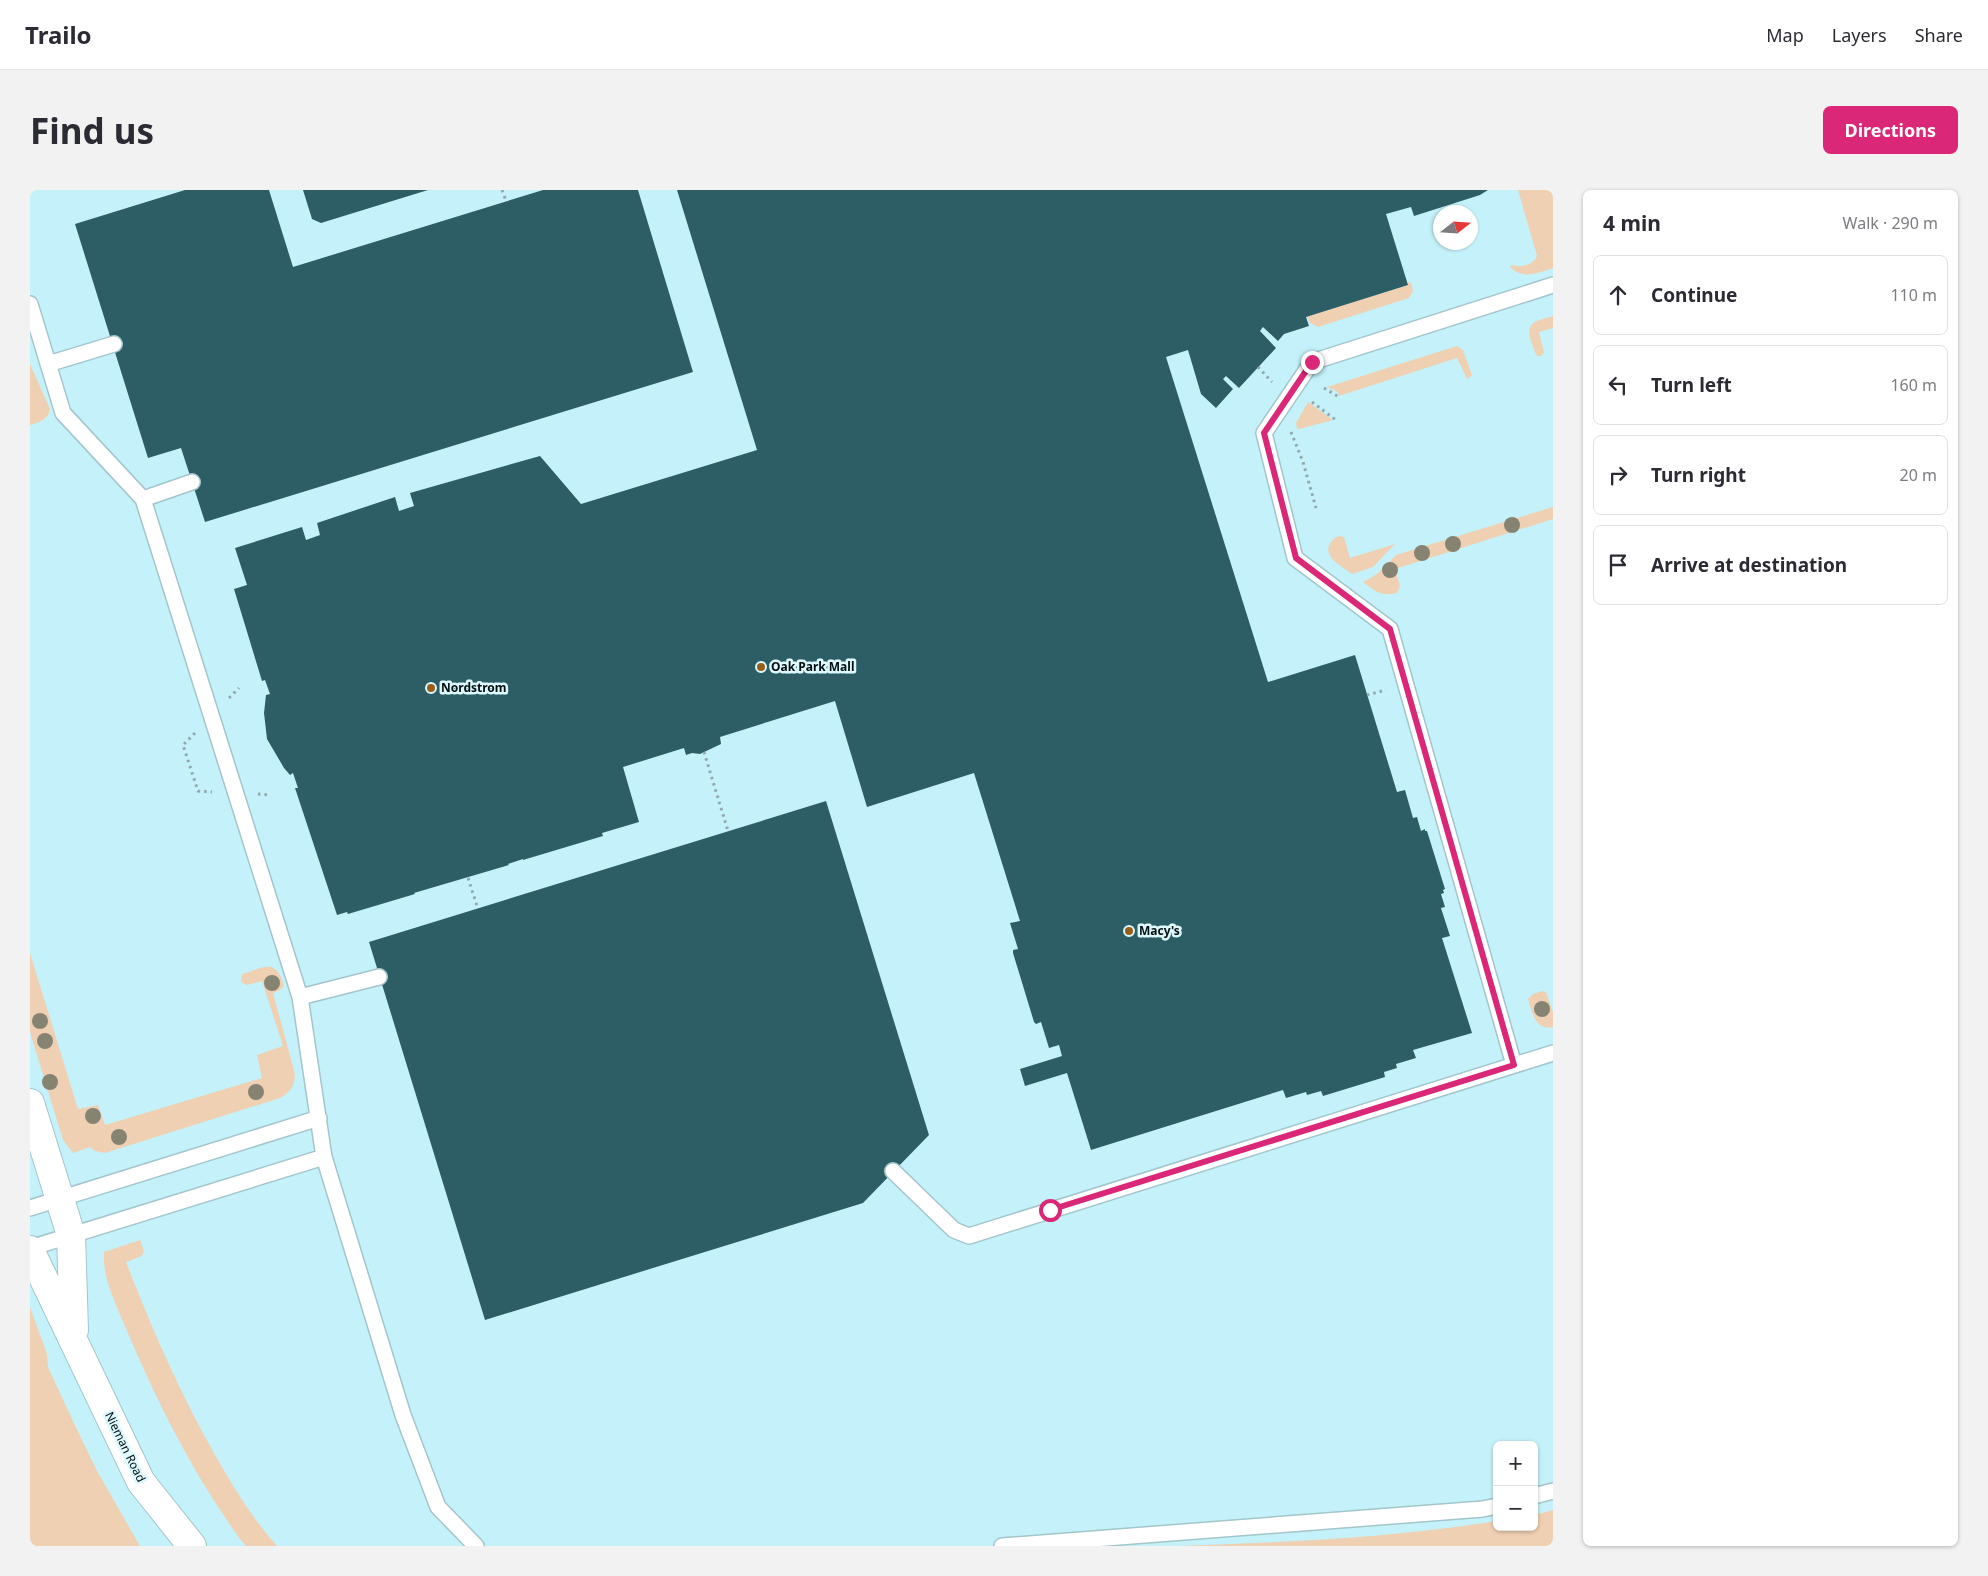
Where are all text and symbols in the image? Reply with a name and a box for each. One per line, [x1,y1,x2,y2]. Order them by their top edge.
text: Trailo [25,18,92,51]
text: Map [1766,23,1804,47]
text: Layers [1832,23,1887,47]
text: Share [1915,23,1963,47]
button: Directions [1823,106,1958,154]
text: Find us [30,107,154,154]
north arrow [1433,205,1478,250]
text: 4 min [1603,209,1661,237]
text: Walk · 290 m [1843,212,1938,234]
icon: ahead [1604,281,1632,309]
text: Continue [1651,282,1737,308]
text: 110 m [1890,284,1937,306]
route end [1301,351,1324,374]
icon: left [1604,371,1632,399]
text: Turn left [1651,372,1732,398]
text: 160 m [1890,374,1937,396]
icon: right [1604,461,1632,489]
text: Turn right [1651,462,1746,488]
text: 20 m [1900,464,1937,486]
icon: arrive [1604,551,1632,579]
text: Arrive at destination [1651,552,1847,578]
place label: Oak Park Mall [771,658,854,675]
marker: Oak Park Mall [755,661,767,673]
place label: Nordstrom [441,679,507,696]
marker: Nordstrom [425,682,437,694]
place label: Macy's [1139,922,1180,939]
marker: Macy's [1123,925,1135,937]
route start [1039,1199,1062,1222]
street label: Nieman Road [101,1409,150,1485]
map controls [1493,1441,1538,1531]
button: + [1493,1441,1538,1486]
button: − [1493,1486,1538,1531]

